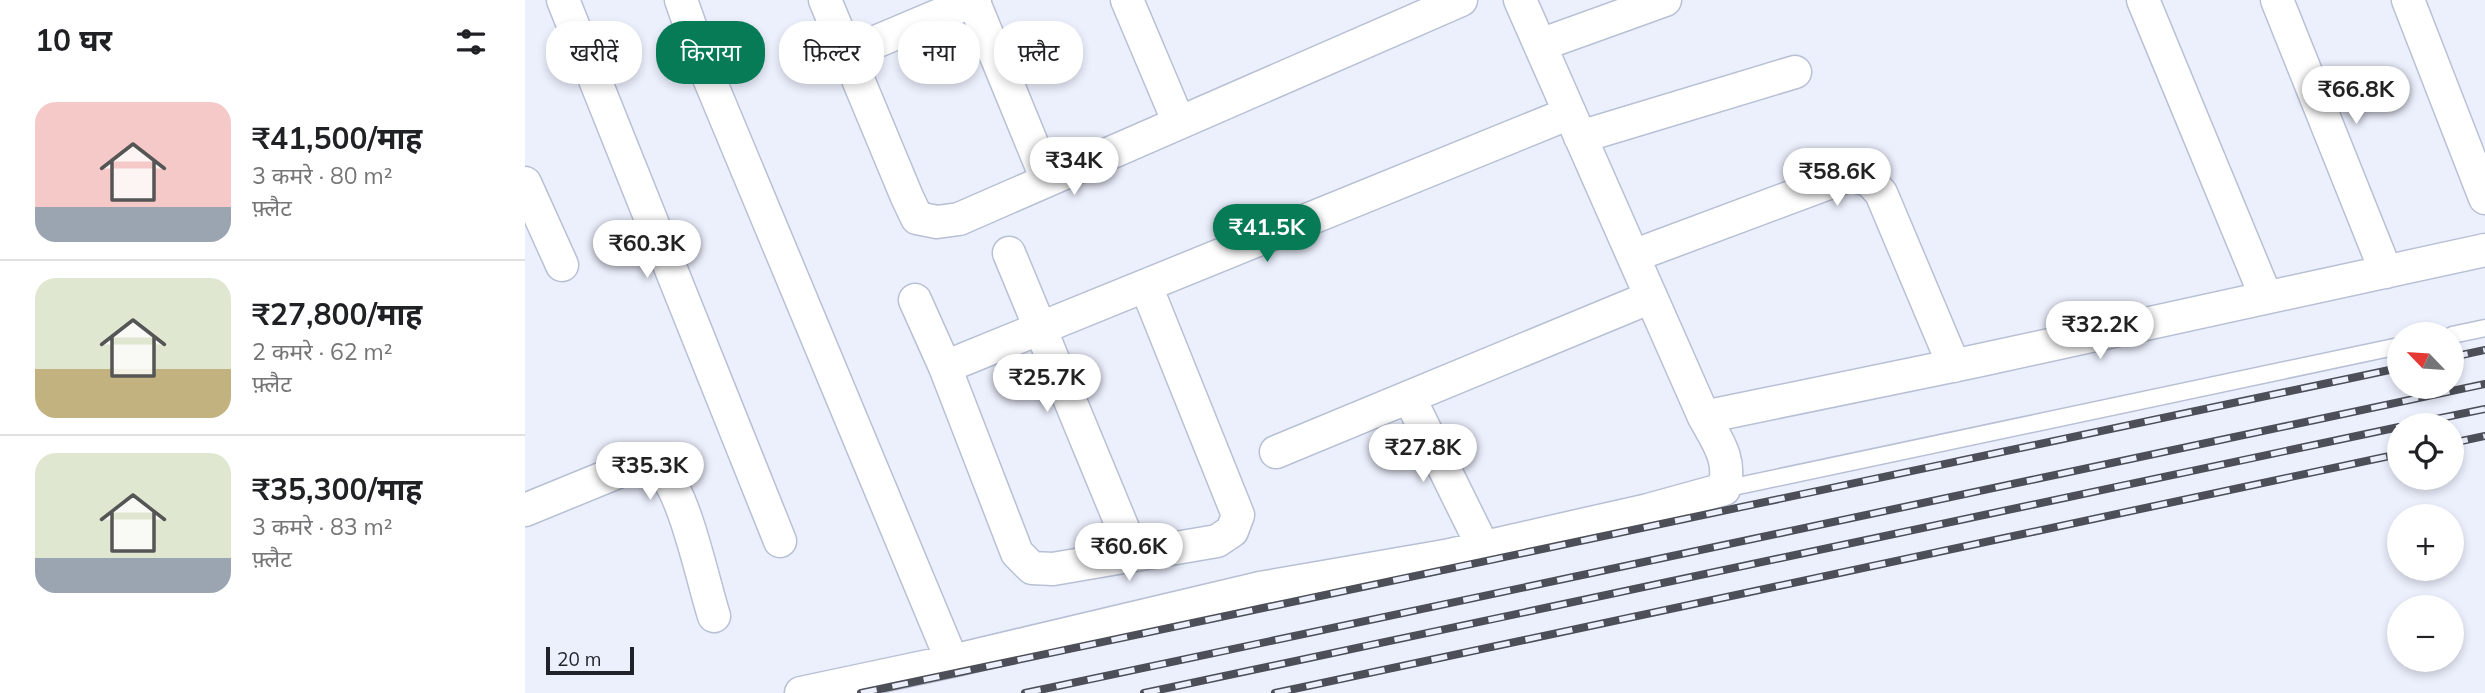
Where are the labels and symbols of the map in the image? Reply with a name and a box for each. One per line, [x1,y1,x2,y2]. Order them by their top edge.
pin: ₹66.8K [2299,66,2413,126]
pin: ₹34K [1033,138,1115,197]
pin: ₹58.6K [1780,148,1894,208]
pin: ₹41.5K [1210,204,1324,264]
pin: ₹60.3K [590,220,704,280]
pin: ₹32.2K [2043,302,2157,361]
north arrow [2387,322,2464,399]
pin: ₹25.7K [990,354,1104,414]
pin: ₹27.8K [1366,424,1480,484]
pin: ₹35.3K [593,442,707,502]
pin: ₹60.6K [1072,524,1186,583]
scale bar [546,644,633,676]

